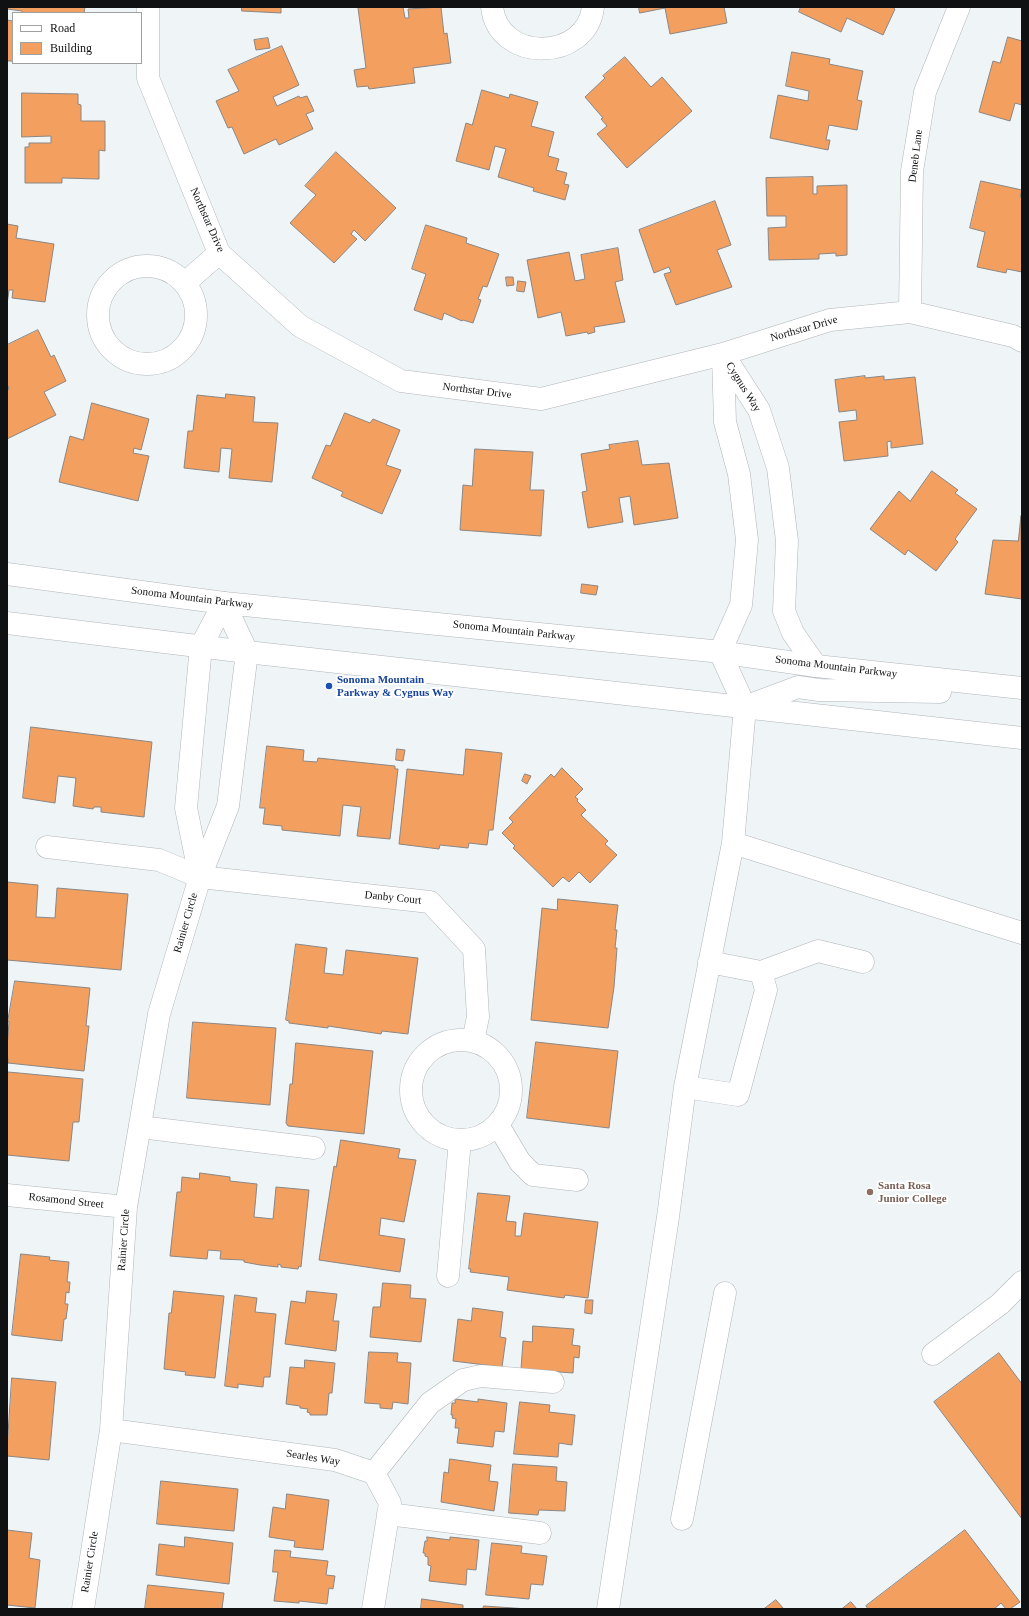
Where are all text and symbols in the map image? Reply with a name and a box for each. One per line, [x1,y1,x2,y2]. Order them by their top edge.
legend [12,12,142,64]
text: Road [50,21,75,35]
text: Building [50,41,92,55]
street label: Deneb Lane [906,129,926,183]
street label: Northstar Drive [187,186,227,254]
street label: Northstar Drive [769,313,839,345]
street label: Cygnus Way [722,360,764,414]
street label: Northstar Drive [442,380,512,402]
street label: Sonoma Mountain Parkway [130,584,254,612]
street label: Sonoma Mountain Parkway [452,618,576,644]
street label: Sonoma Mountain Parkway [774,653,898,681]
place label: Sonoma Mountain Parkway & Cygnus Way [337,673,453,699]
marker: Sonoma Mountain Parkway & Cygnus Way [324,681,334,691]
street label: Danby Court [364,888,422,908]
street label: Rainier Circle [171,891,201,955]
place label: Santa Rosa Junior College [878,1179,947,1205]
marker: Santa Rosa Junior College [865,1187,875,1197]
street label: Rosamond Street [28,1190,104,1212]
street label: Rainier Circle [115,1209,133,1271]
street label: Searles Way [285,1447,341,1469]
street label: Rainier Circle [79,1530,101,1594]

